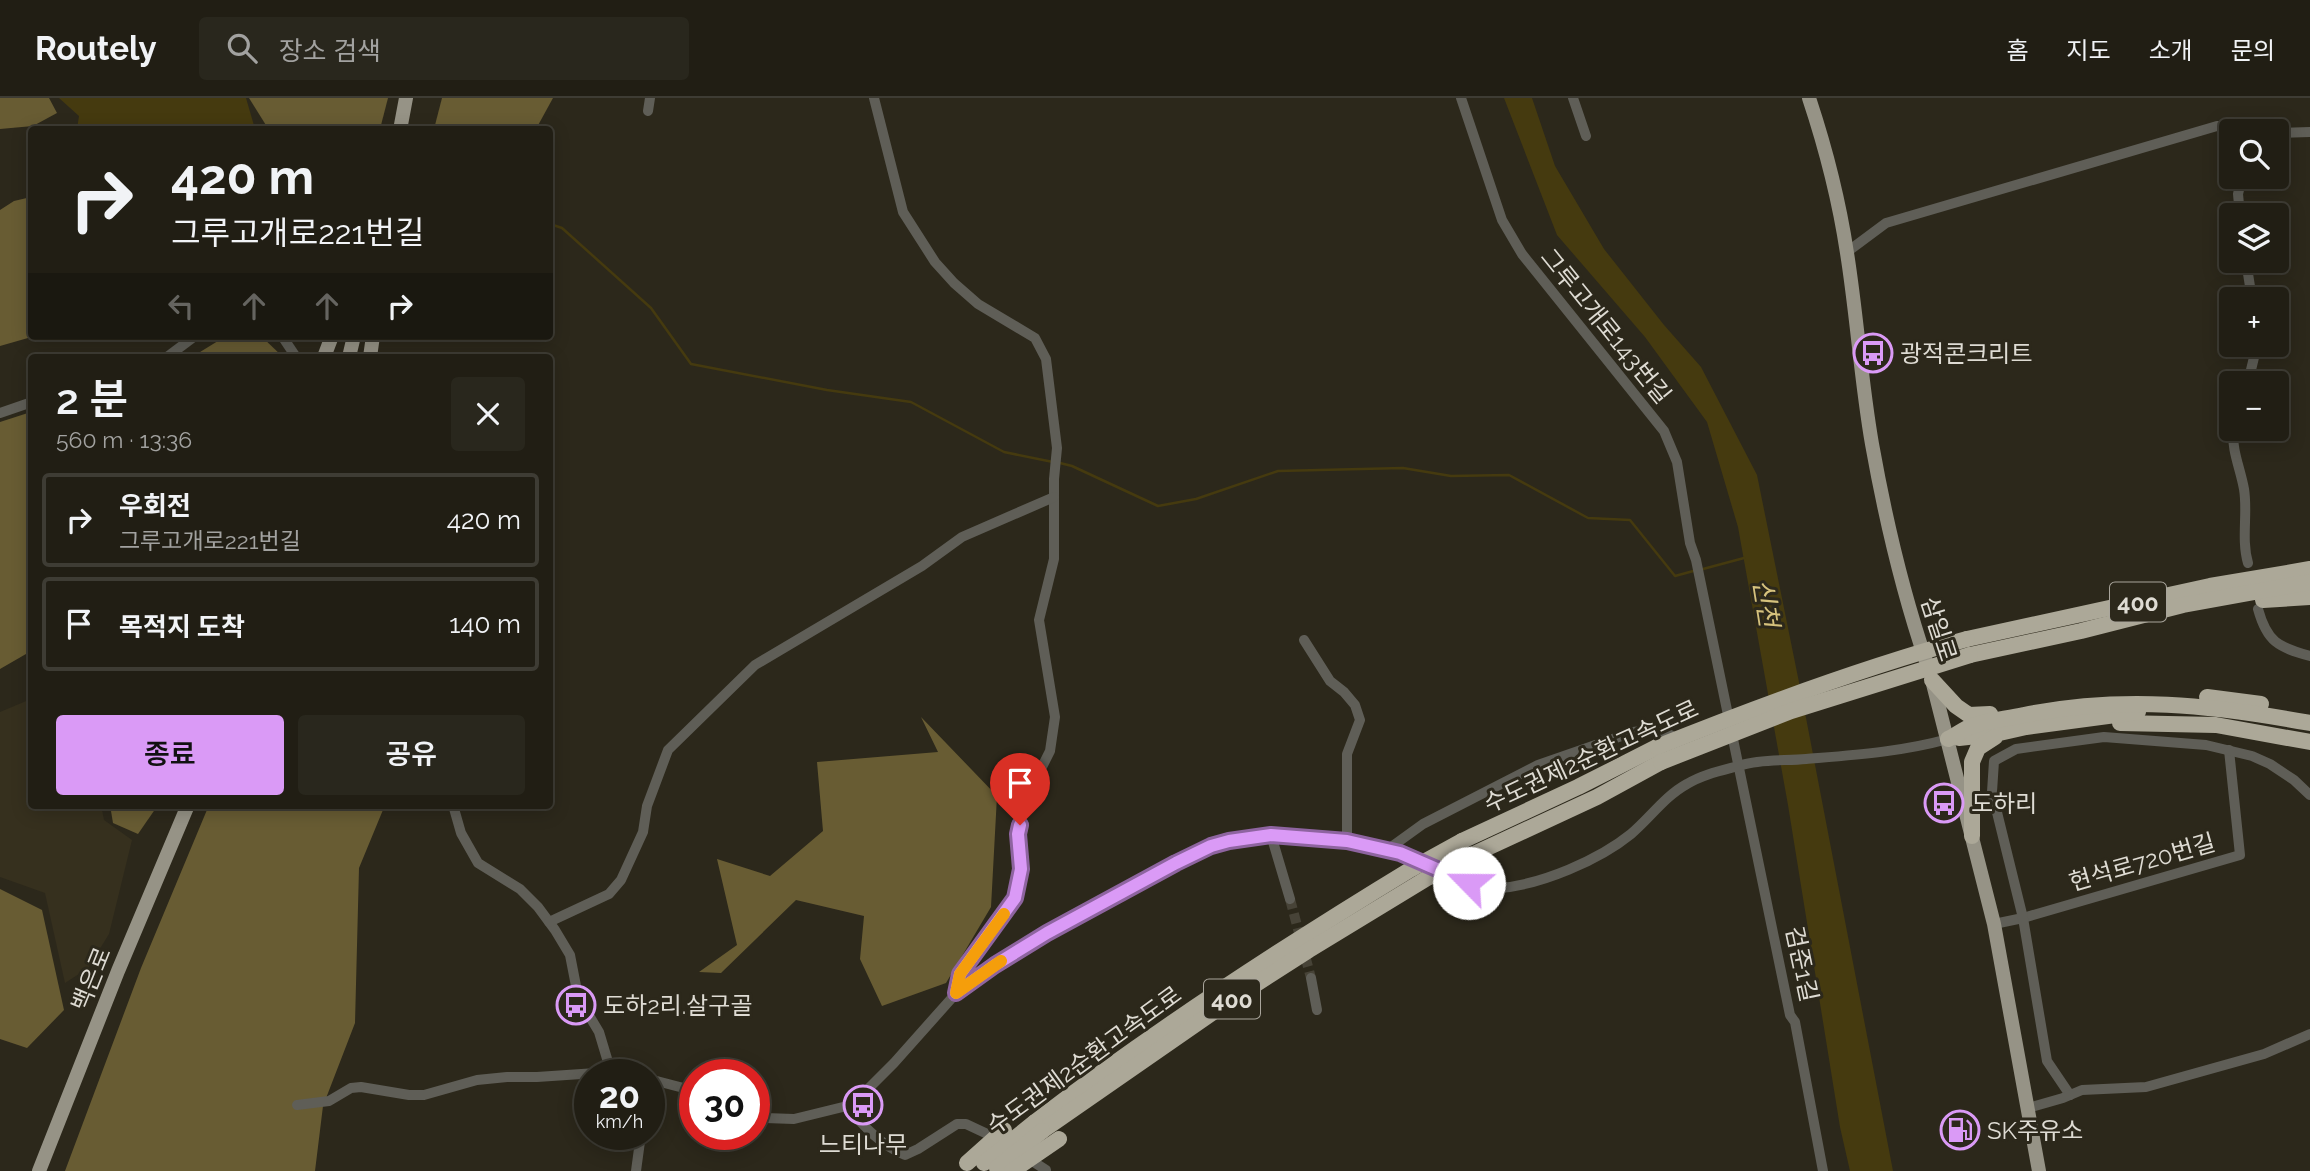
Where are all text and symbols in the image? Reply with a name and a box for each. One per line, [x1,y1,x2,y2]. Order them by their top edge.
search box [199,17,689,80]
text: Routely [35,29,157,68]
icon: search [223,29,261,67]
text: 장소 검색 [279,36,381,66]
text: 홈 [2006,36,2028,65]
text: 지도 [2066,36,2111,65]
text: 소개 [2149,36,2193,65]
text: 문의 [2231,36,2275,65]
map controls [2219,119,2289,441]
button: search [2219,119,2289,189]
text: 420 m [171,148,314,205]
icon: right [56,154,147,245]
button: layers [2219,203,2289,273]
text: 그루고개로221번길 [171,214,424,251]
street label: 그루고개로143번길 [1535,243,1677,409]
icon: left [162,287,200,325]
icon: ahead [235,287,273,325]
icon: ahead [308,287,346,325]
icon: right [381,287,419,325]
button: + [2219,287,2289,357]
bus stop icon: 광적콘크리트 [1852,332,1894,374]
place label: 광적콘크리트 [1900,339,2032,368]
button: − [2219,371,2289,441]
text: 2 분 [56,375,128,424]
button: close [451,377,525,451]
text: 560 m · 13:36 [56,426,192,453]
text: 우회전 [119,491,191,521]
icon: right [60,501,98,539]
text: 420 m [447,505,521,535]
text: 그루고개로221번길 [119,527,301,554]
water label: 신천 [1747,577,1785,632]
road number: 400 [2110,582,2166,622]
street label: 삼일로 [1915,593,1963,665]
icon: arrive [60,605,98,643]
text: 140 m [449,609,521,639]
text: 목적지 도착 [119,612,245,642]
street label: 수도권제2순환고속도로 [1479,694,1703,818]
button: 종료 [56,715,284,795]
button: 공유 [298,715,525,795]
pin [990,753,1050,825]
icon: arrive [1001,764,1039,802]
bus stop icon: 도하리 [1923,782,1965,824]
place label: 도하리 [1971,789,2037,818]
street label: 현석로720번길 [2066,827,2218,897]
position arrow [1432,846,1506,920]
street label: 검준1길 [1780,924,1824,1004]
street label: 백은로 [65,943,117,1015]
street label: 수도권제2순환고속도로 [981,980,1187,1140]
road number: 400 [1204,980,1260,1018]
bus stop icon: 도하2리.살구골 [555,984,597,1026]
place label: 도하2리.살구골 [603,991,753,1020]
speed limit sign: 30 [679,1059,770,1150]
text: 20 [599,1075,640,1116]
bus stop icon: 느티나무 [842,1084,884,1126]
fuel station icon: SK주유소 [1939,1109,1981,1151]
text: km/h [596,1111,643,1132]
place label: SK주유소 [1987,1116,2083,1145]
place label: 느티나무 [819,1130,907,1159]

